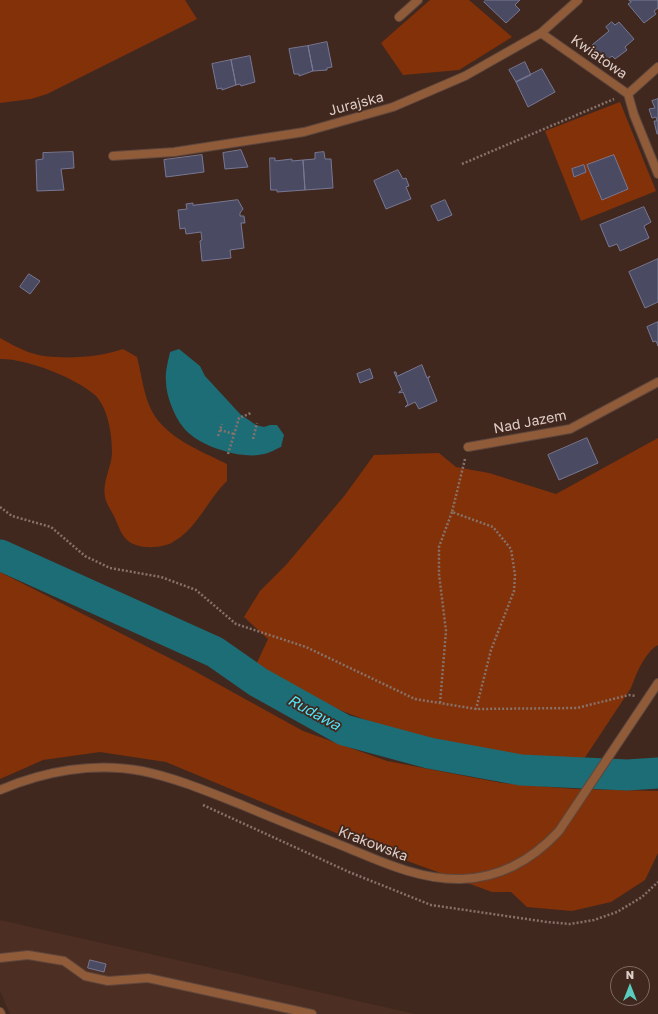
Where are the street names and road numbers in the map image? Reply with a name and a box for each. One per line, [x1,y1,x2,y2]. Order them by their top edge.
street label: Kwiatowa [568,31,630,83]
street label: Jurajska [327,89,385,119]
street label: Nad Jazem [492,407,568,437]
street label: Krakowska [336,823,410,865]

